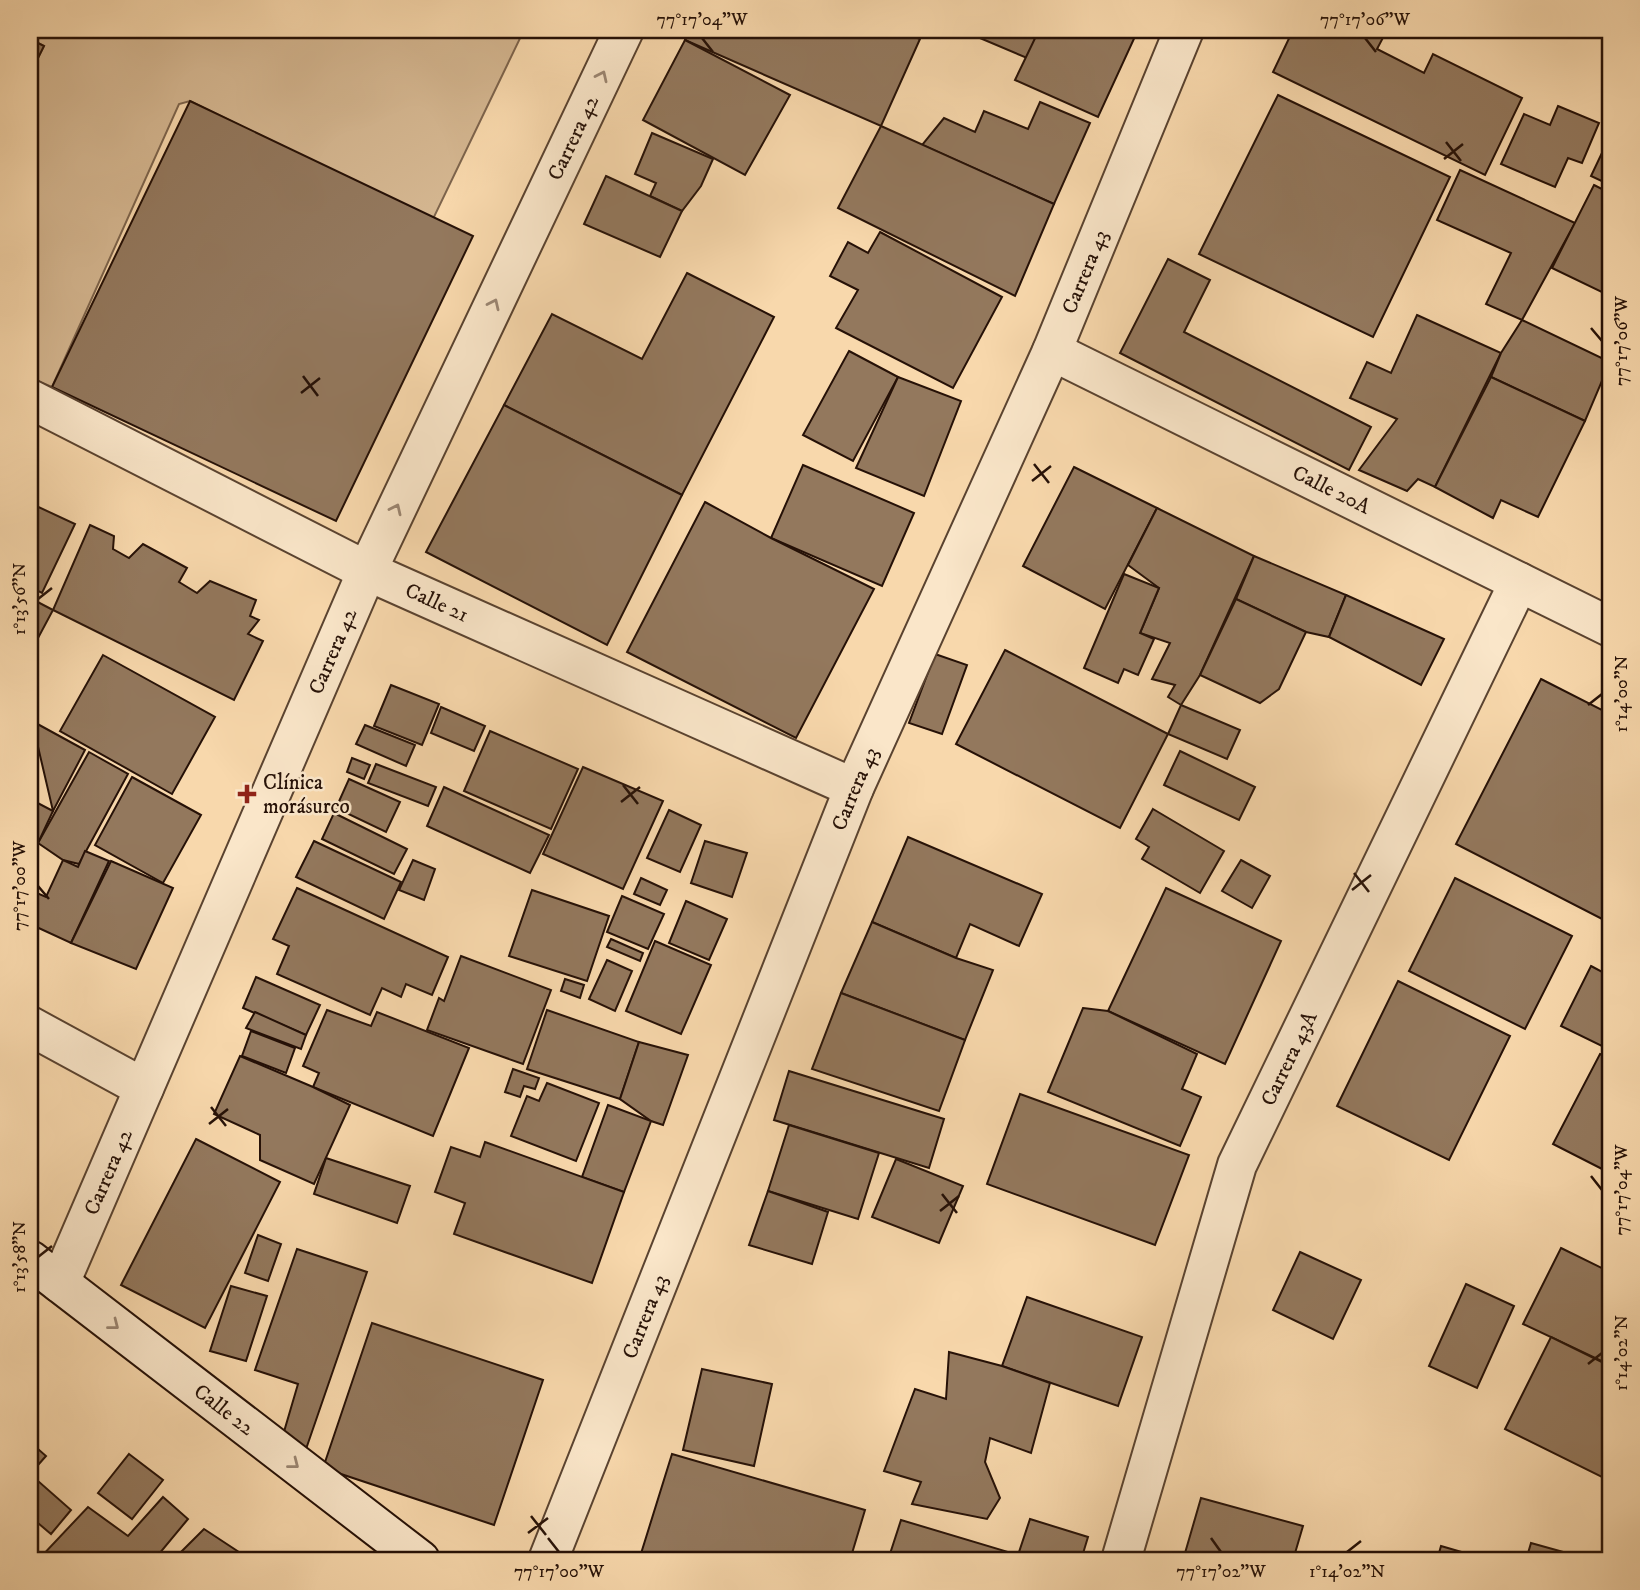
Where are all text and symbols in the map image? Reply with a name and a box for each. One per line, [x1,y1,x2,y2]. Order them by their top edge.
text: 77°17'04"W [657,9,748,31]
text: 77°17'06"W [1320,9,1410,31]
one-way arrow [594,71,608,83]
street label: Carrera 42 [542,91,605,185]
street label: Carrera 43 [1057,226,1114,318]
text: 77°17'06"W [1611,296,1633,386]
one-way arrow [486,298,500,311]
street label: Calle 20A [1288,460,1375,521]
one-way arrow [388,504,402,516]
text: 1°13'56"N [9,563,31,635]
street label: Calle 21 [401,578,472,629]
street label: Carrera 42 [303,604,364,699]
text: 1°14'00"N [1611,655,1633,733]
street label: Carrera 43 [826,743,885,835]
place label: Clínica morásurco [263,770,350,820]
marker: Clínica morásurco [237,784,257,804]
text: 77°17'00"W [9,840,31,931]
street label: Carrera 43A [1256,1007,1324,1110]
street label: Carrera 42 [79,1125,139,1219]
text: 77°17'04"W [1611,1144,1633,1235]
text: 1°13'58"N [9,1221,31,1293]
street label: Carrera 43 [617,1271,674,1363]
text: 1°14'02"N [1611,1315,1633,1391]
one-way arrow [106,1316,119,1329]
street label: Calle 22 [188,1379,260,1442]
one-way arrow [287,1455,299,1468]
text: 77°17'00"W [514,1561,605,1583]
text: 77°17'02"W [1176,1561,1266,1583]
text: 1°14'02"N [1309,1561,1385,1583]

